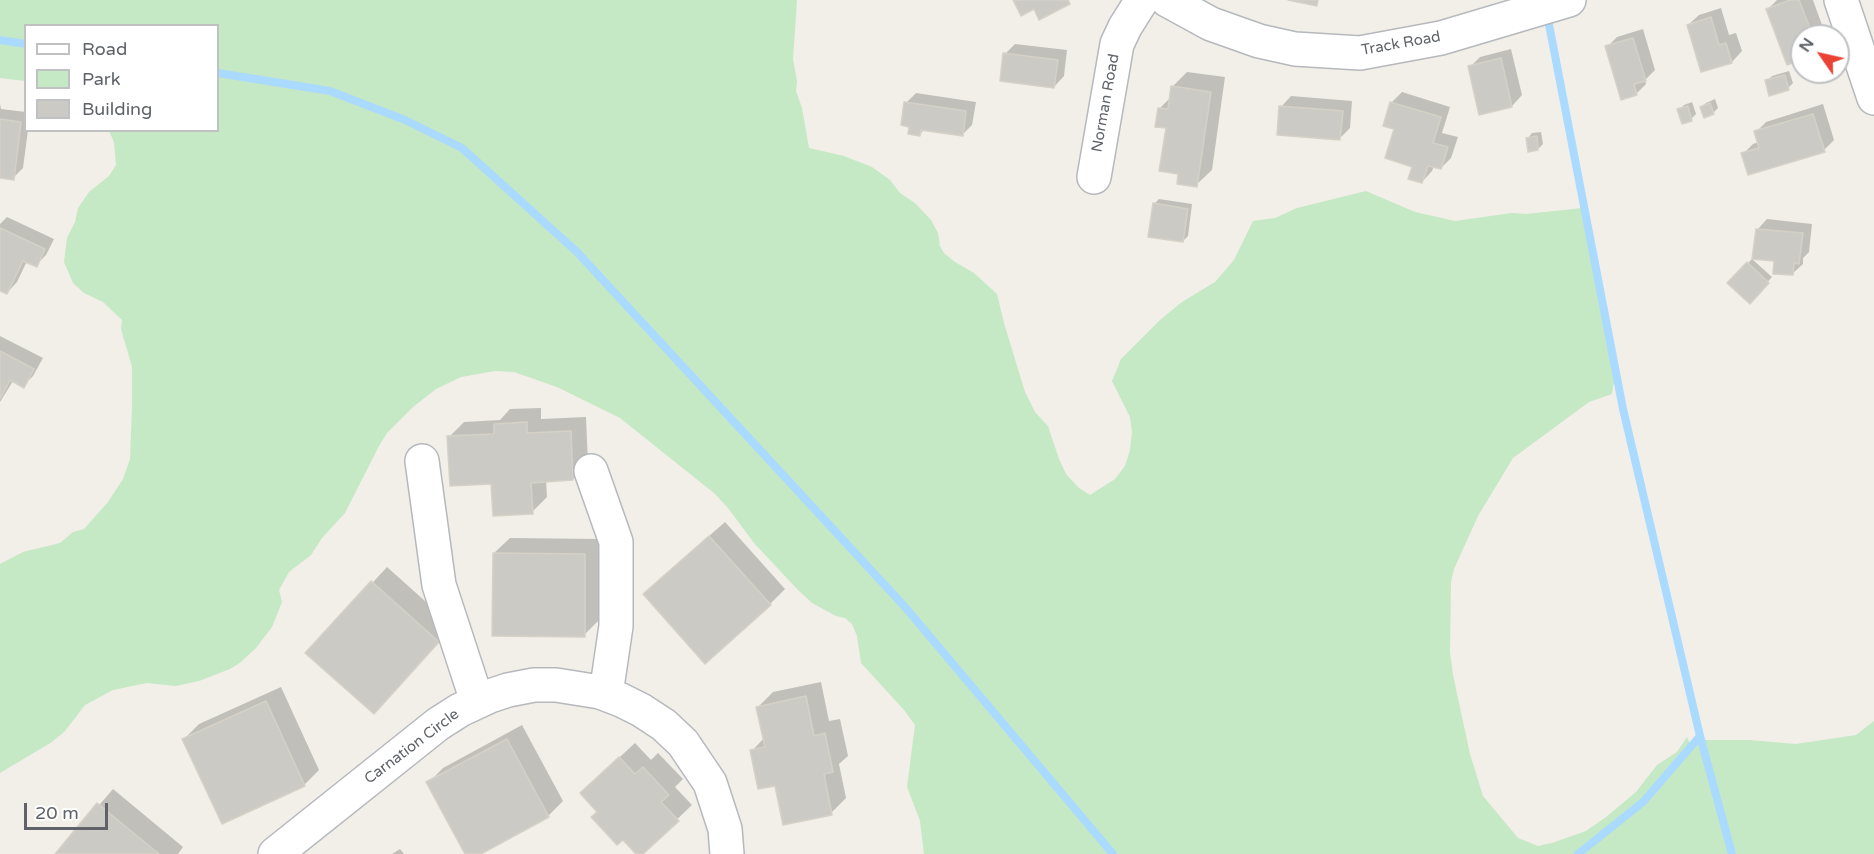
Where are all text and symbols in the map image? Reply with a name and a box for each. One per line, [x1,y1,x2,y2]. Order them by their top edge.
legend [24,24,219,132]
north arrow [1790,24,1850,84]
street label: Track Road [1360,28,1442,60]
text: N [1795,34,1819,56]
text: Road [82,38,127,60]
street label: Norman Road [1088,52,1124,154]
text: Park [82,68,120,90]
text: Building [82,98,152,120]
street label: Carnation Circle [361,706,463,788]
scale bar [27,791,111,829]
text: 20 m [35,802,79,824]

